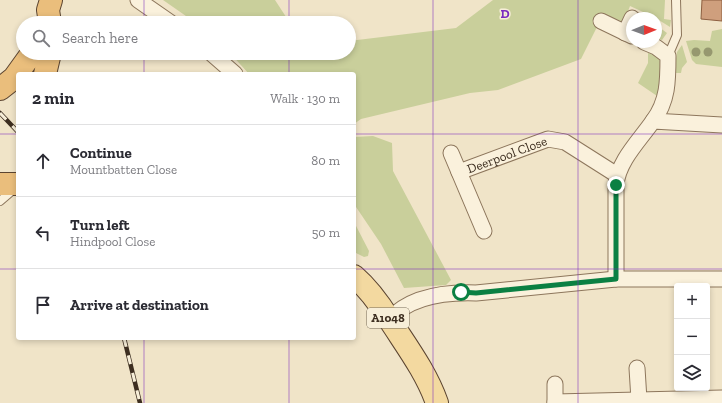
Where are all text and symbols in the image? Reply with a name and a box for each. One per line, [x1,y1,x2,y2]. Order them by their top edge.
text: D [500,6,510,21]
north arrow [626,12,662,48]
search box [16,16,356,60]
icon: search [30,27,52,49]
text: Search here [62,29,138,47]
text: 2 min [32,88,74,108]
text: Walk · 130 m [270,91,340,106]
street label: Deerpool Close [465,133,549,176]
text: Continue [70,144,132,162]
icon: ahead [32,150,54,172]
text: 80 m [311,153,340,168]
text: Mountbatten Close [70,162,177,177]
route end [607,176,625,194]
text: Turn left [70,216,130,234]
icon: left [32,222,54,244]
text: 50 m [312,225,340,240]
text: Hindpool Close [70,234,155,249]
route start [452,283,470,301]
map controls [674,283,710,391]
button: + [674,283,710,319]
icon: arrive [32,294,54,316]
text: Arrive at destination [70,296,209,314]
road number: A1048 [367,308,409,328]
button: − [674,319,710,355]
button: layers [674,355,710,391]

